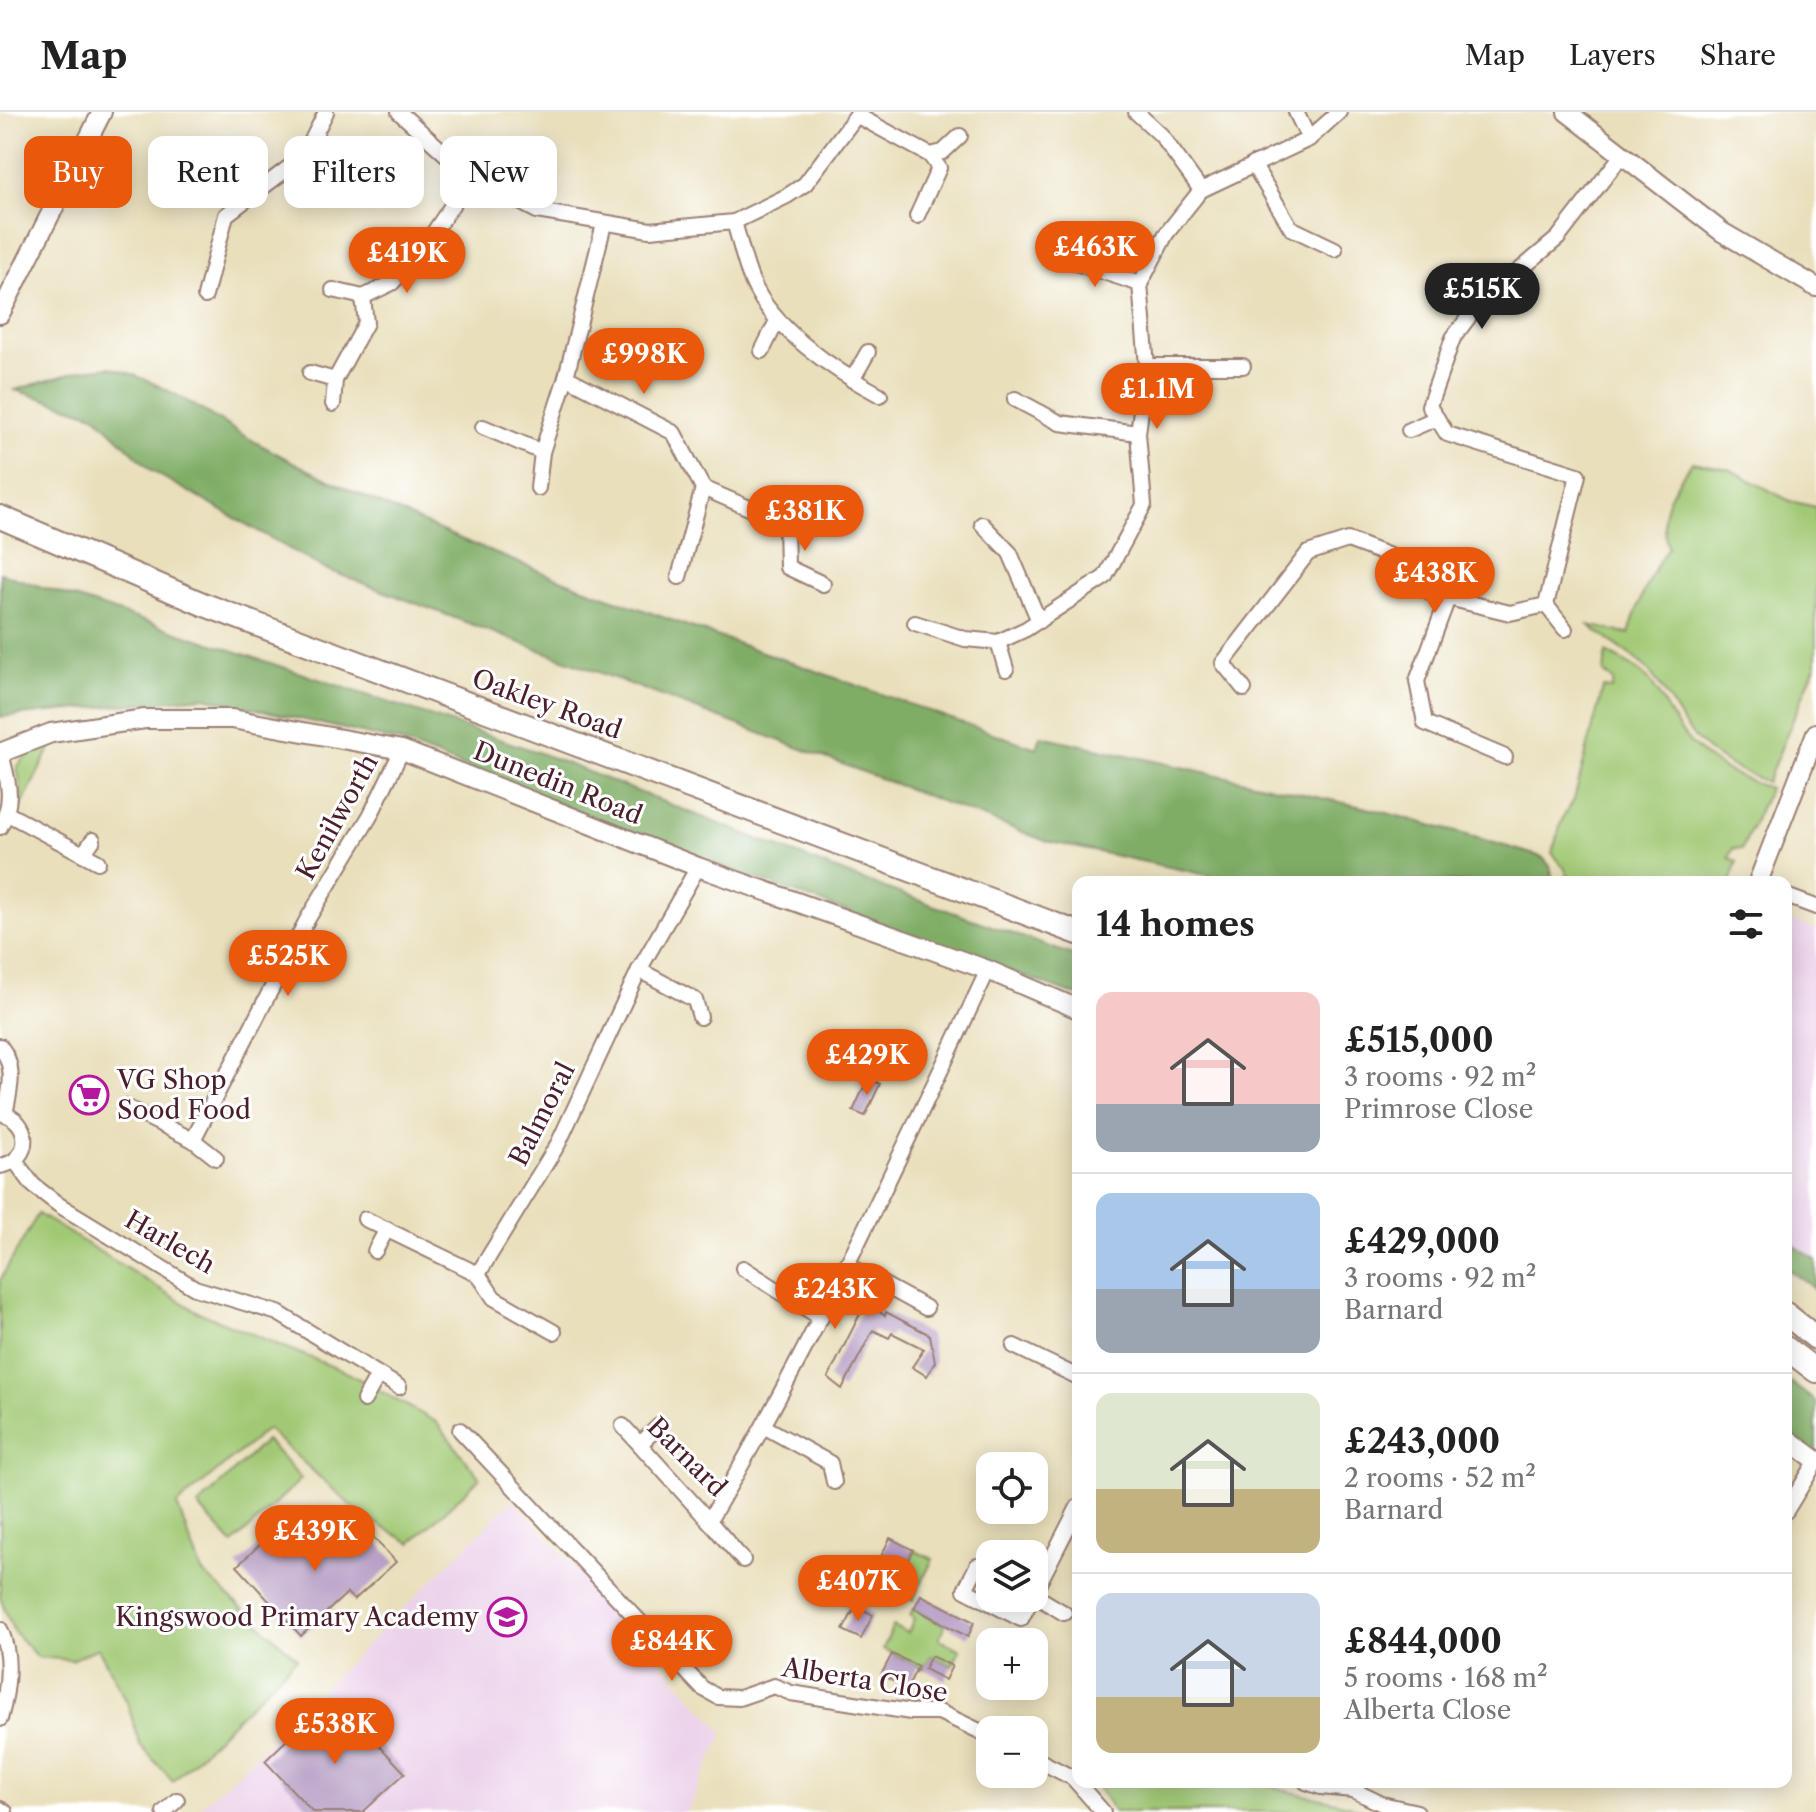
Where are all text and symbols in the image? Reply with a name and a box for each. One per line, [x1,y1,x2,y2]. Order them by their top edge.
text: Map [40,32,128,79]
text: Map [1465,38,1525,72]
text: Layers [1569,38,1656,72]
text: Share [1700,38,1776,72]
chip: Buy [24,136,132,208]
chip: Rent [148,136,268,208]
chip: Filters [284,136,424,208]
chip: New [440,136,557,208]
pin: £463K [1039,221,1151,289]
pin: £419K [351,227,463,295]
text: £463K [1053,231,1137,263]
text: £419K [367,237,447,269]
pin: £515K [1426,263,1538,331]
text: £515K [1443,273,1521,305]
pin: £998K [588,328,700,396]
text: £998K [601,338,687,370]
pin: £1.1M [1101,363,1213,431]
text: £1.1M [1119,373,1195,405]
pin: £381K [749,485,861,553]
text: £381K [765,495,845,527]
pin: £438K [1379,547,1491,615]
text: £438K [1393,557,1477,589]
street label: Oakley Road [468,662,626,746]
street label: Dunedin Road [469,735,647,831]
street label: Kenilworth [289,748,385,886]
icon: filters [1724,902,1768,946]
text: 14 homes [1096,903,1255,945]
pin: £525K [232,930,344,998]
text: £525K [247,940,329,972]
text: £515,000 [1344,1019,1494,1061]
icon: home [1160,1024,1256,1120]
pin: £429K [811,1029,923,1097]
text: £429K [825,1039,909,1071]
street label: Balmoral [502,1057,582,1171]
text: 3 rooms · 92 m² [1344,1061,1536,1093]
place label: VG Shop Sood Food [116,1064,251,1126]
supermarket icon: VG Shop Sood Food [68,1074,110,1116]
text: Primrose Close [1344,1093,1533,1125]
street label: Harlech [119,1203,221,1281]
text: £429,000 [1344,1220,1500,1262]
icon: home [1160,1225,1256,1321]
text: 3 rooms · 92 m² [1344,1262,1536,1294]
pin: £243K [779,1263,891,1331]
text: £243K [793,1273,877,1305]
text: Barnard [1344,1294,1443,1326]
street label: Barnard [641,1411,734,1504]
text: £243,000 [1344,1420,1500,1462]
icon: home [1160,1425,1256,1521]
map controls [976,1452,1048,1788]
button: locate [976,1452,1048,1524]
text: 2 rooms · 52 m² [1344,1462,1536,1494]
text: Barnard [1344,1494,1443,1526]
pin: £439K [259,1505,371,1573]
text: £439K [273,1515,357,1547]
button: layers [976,1540,1048,1612]
pin: £407K [802,1555,914,1623]
text: £407K [816,1565,900,1597]
school or university icon: Kingswood Primary Academy [486,1596,528,1638]
place label: Kingswood Primary Academy [115,1601,480,1633]
pin: £844K [616,1615,728,1683]
text: £844,000 [1344,1620,1502,1662]
text: £844K [629,1625,715,1657]
icon: home [1160,1625,1256,1721]
button: + [976,1628,1048,1700]
street label: Alberta Close [779,1651,950,1709]
text: 5 rooms · 168 m² [1344,1662,1548,1694]
text: Alberta Close [1344,1694,1511,1726]
pin: £538K [279,1698,391,1766]
text: £538K [293,1708,377,1740]
button: − [976,1716,1048,1788]

